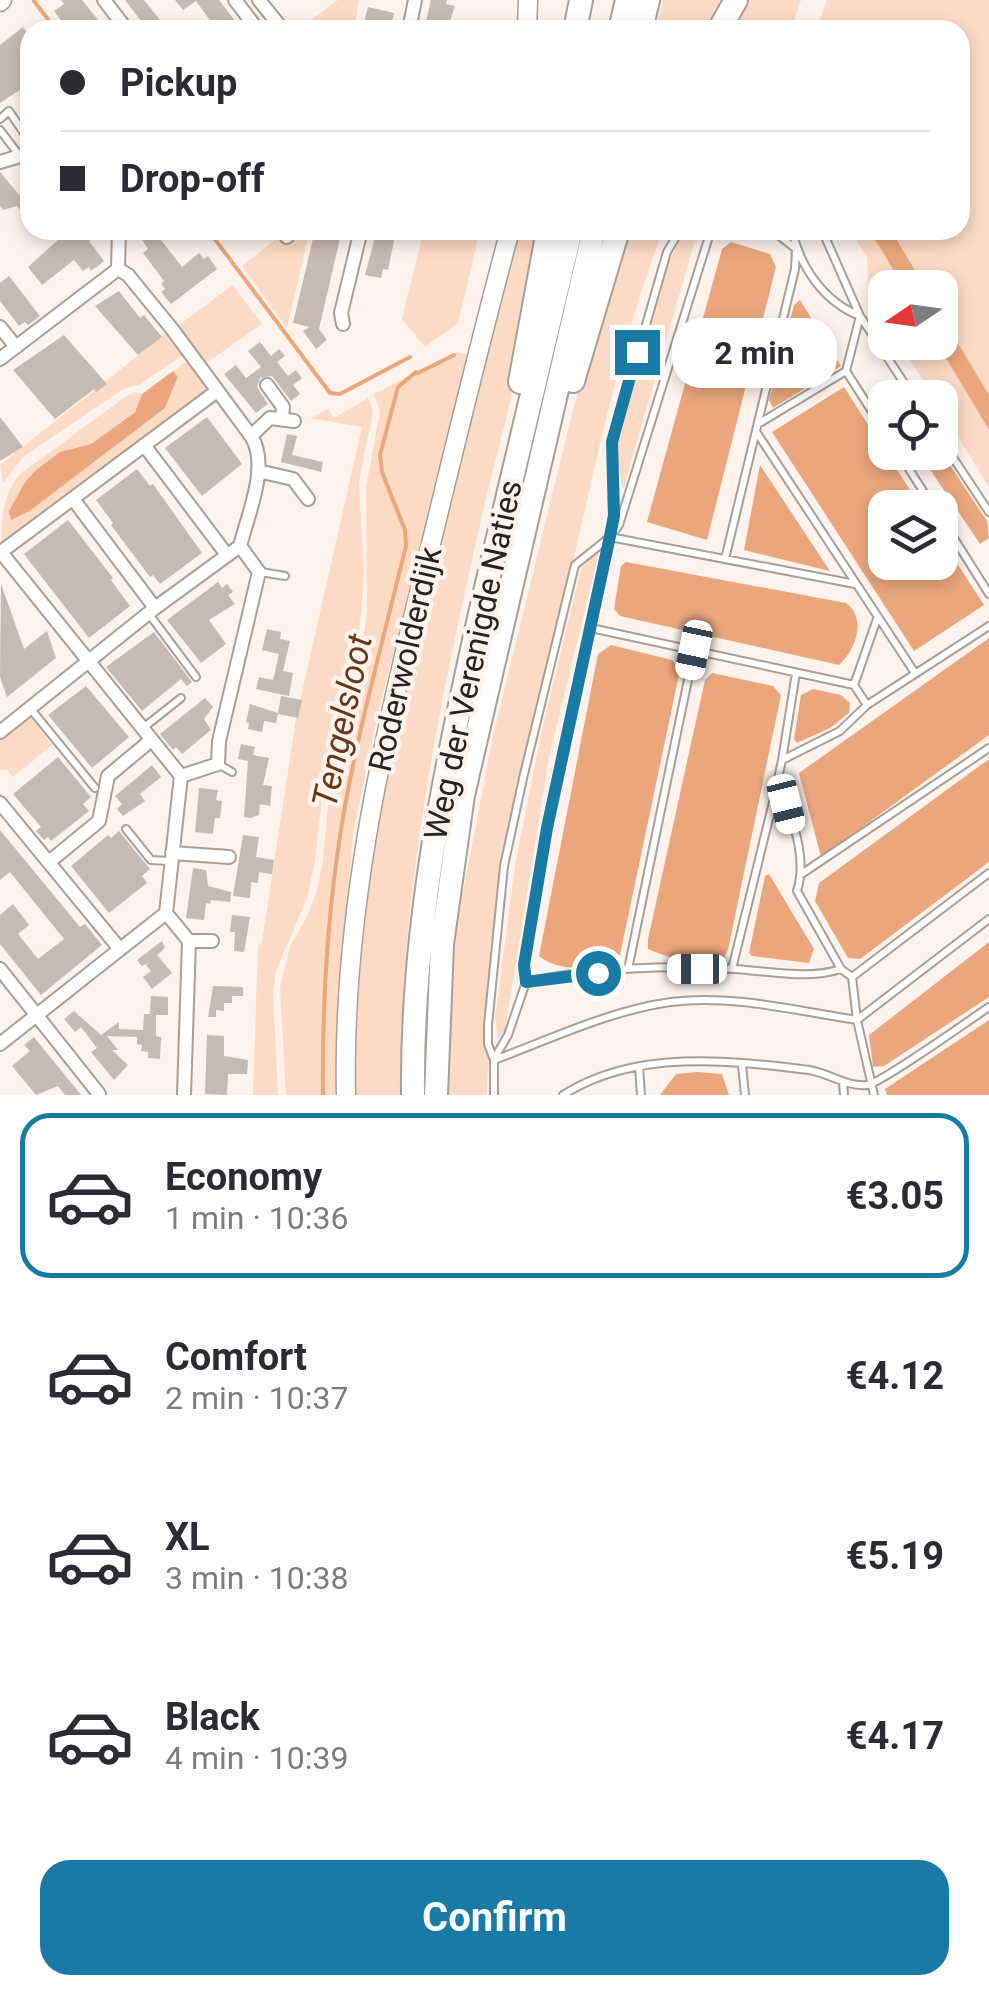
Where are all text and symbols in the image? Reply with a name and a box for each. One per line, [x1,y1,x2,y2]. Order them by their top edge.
text: Pickup [120,61,237,105]
text: Drop-off [120,157,265,201]
north arrow [868,270,958,360]
map controls [868,270,958,580]
callout: 2 min [672,317,837,387]
route end [615,330,660,375]
text: 2 min [714,334,795,372]
button: locate [868,380,958,470]
street label: Weg der Verenigde Naties [416,477,530,843]
button: layers [868,490,958,580]
street label: Roderwolderdijk [361,542,449,775]
car [673,618,715,682]
water label: Tengelsloot [304,630,381,812]
car [764,771,808,837]
route start [576,951,621,996]
car [667,954,727,984]
icon: car [45,1151,135,1241]
text: Economy [165,1155,322,1199]
text: €3.05 [846,1174,944,1218]
text: 1 min · 10:36 [165,1199,348,1237]
icon: car [45,1331,135,1421]
text: Comfort [165,1335,307,1379]
text: €4.12 [846,1354,944,1398]
text: 2 min · 10:37 [165,1379,348,1417]
icon: car [45,1511,135,1601]
text: XL [165,1515,210,1559]
text: €5.19 [846,1534,944,1578]
text: 3 min · 10:38 [165,1559,348,1597]
icon: car [45,1691,135,1781]
text: Black [165,1695,260,1739]
text: €4.17 [846,1714,944,1758]
text: 4 min · 10:39 [165,1739,348,1777]
button: Confirm [40,1860,949,1975]

